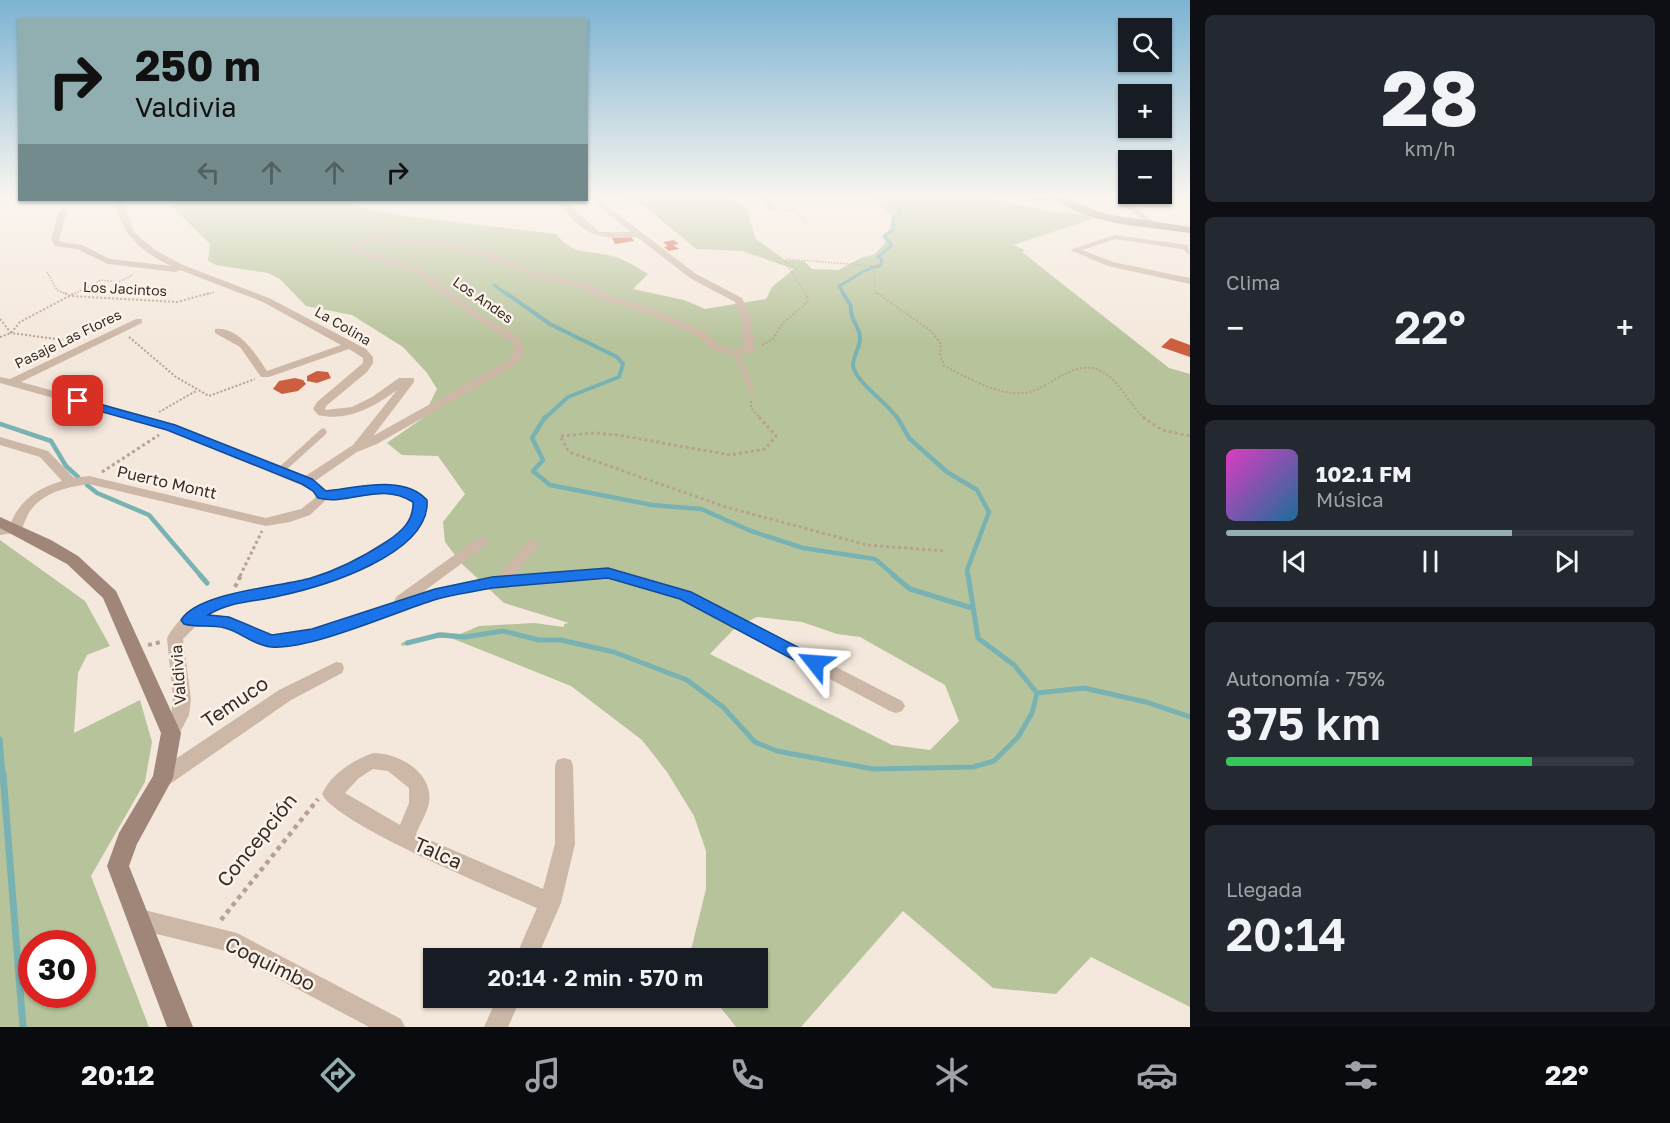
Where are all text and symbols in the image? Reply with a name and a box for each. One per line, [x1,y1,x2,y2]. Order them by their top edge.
map controls [1118,18,1172,204]
button: search [1118,18,1172,72]
text: 250 m [135,40,261,90]
icon: right [36,42,114,120]
text: 28 [1381,50,1479,143]
button: + [1118,84,1172,138]
text: Valdivia [135,91,237,123]
text: km/h [1405,136,1455,160]
button: − [1118,150,1172,204]
icon: left [192,156,225,189]
icon: ahead [255,156,288,189]
icon: ahead [318,156,351,189]
icon: right [381,156,414,189]
text: Clima [1226,270,1280,294]
street label: Los Andes [450,273,517,326]
street label: Los Jacintos [83,278,167,299]
text: 22° [1394,300,1466,354]
street label: La Colina [312,303,374,348]
street label: Pasaje Las Flores [12,305,124,372]
text: − [1226,308,1244,347]
text: + [1616,308,1634,347]
pin [52,375,103,426]
icon: arrive [61,384,94,417]
text: 102.1 FM [1316,460,1412,487]
street label: Puerto Montt [115,461,219,503]
text: Música [1316,487,1383,511]
icon: previous [1278,545,1311,578]
icon: pause [1414,545,1447,578]
icon: next [1550,545,1583,578]
position arrow [783,631,847,695]
street label: Valdivia [166,644,190,706]
text: Autonomía · 75% [1226,666,1385,690]
street label: Temuco [197,670,272,732]
text: 375 km [1226,696,1381,750]
street label: Concepción [211,788,301,891]
street label: Talca [411,831,466,873]
text: Llegada [1226,877,1302,901]
text: 20:14 [1226,907,1347,961]
speed limit sign: 30 [18,930,96,1008]
street label: Coquimbo [221,931,319,995]
text: 20:14 · 2 min · 570 m [488,964,703,991]
icon: directions [317,1054,359,1096]
icon: music [522,1054,564,1096]
icon: phone [726,1054,768,1096]
icon: climate [931,1054,973,1096]
icon: car [1136,1054,1178,1096]
icon: filters [1340,1054,1382,1096]
text: 20:12 [81,1059,154,1091]
text: 22° [1545,1059,1589,1091]

